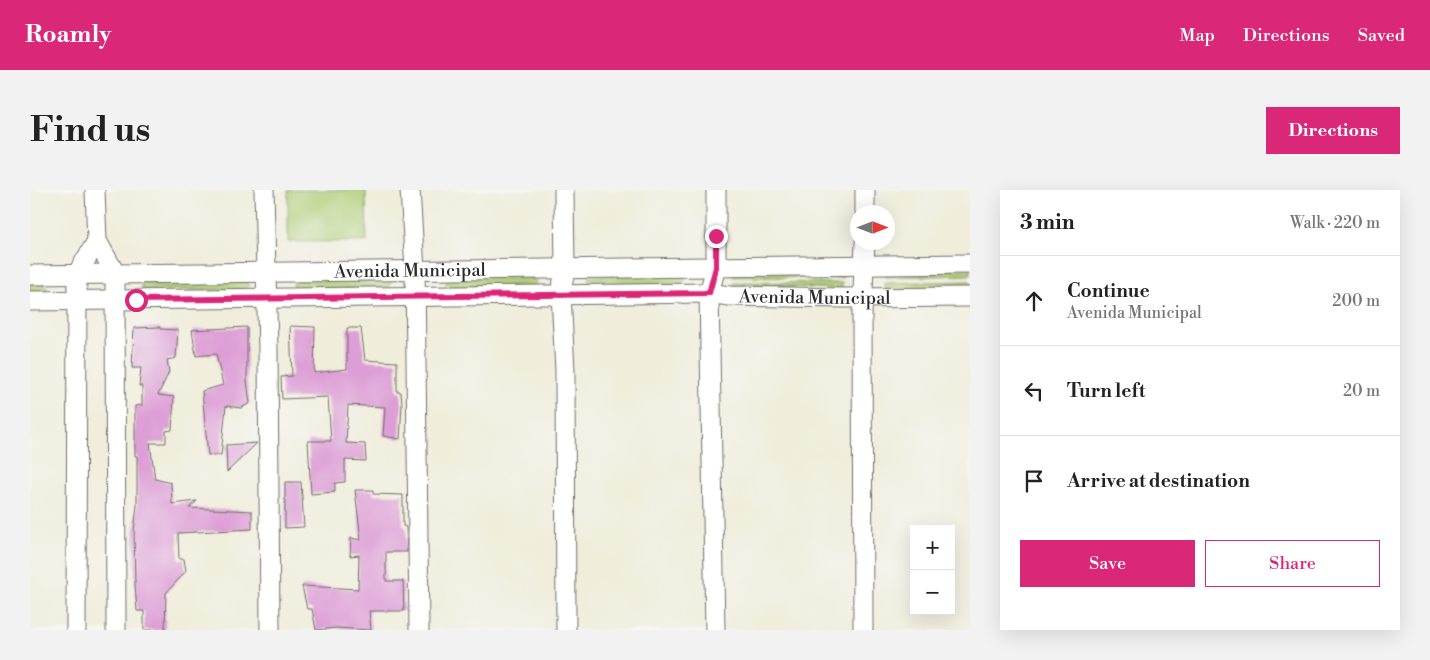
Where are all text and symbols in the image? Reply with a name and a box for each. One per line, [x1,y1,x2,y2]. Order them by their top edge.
text: Roamly [25,20,111,50]
text: Map [1179,24,1215,47]
text: Directions [1243,24,1330,47]
text: Saved [1358,24,1405,47]
button: Directions [1266,107,1400,154]
text: Find us [30,109,150,152]
north arrow [850,205,895,250]
text: 3 min [1020,210,1075,236]
text: Walk · 220 m [1290,213,1380,233]
route end [705,225,728,248]
street label: Avenida Municipal [333,258,487,283]
text: Continue [1067,279,1150,303]
street label: Avenida Municipal [738,285,891,310]
icon: ahead [1020,287,1048,315]
route start [125,289,148,312]
text: 200 m [1332,291,1380,311]
text: Avenida Municipal [1067,303,1202,323]
icon: left [1020,377,1048,405]
text: Turn left [1067,379,1146,403]
text: 20 m [1343,381,1380,401]
icon: arrive [1020,467,1048,495]
text: Arrive at destination [1067,469,1250,493]
map controls [910,525,955,615]
button: + [910,525,955,570]
button: Save [1020,540,1195,587]
button: Share [1205,540,1380,587]
button: − [910,570,955,615]

